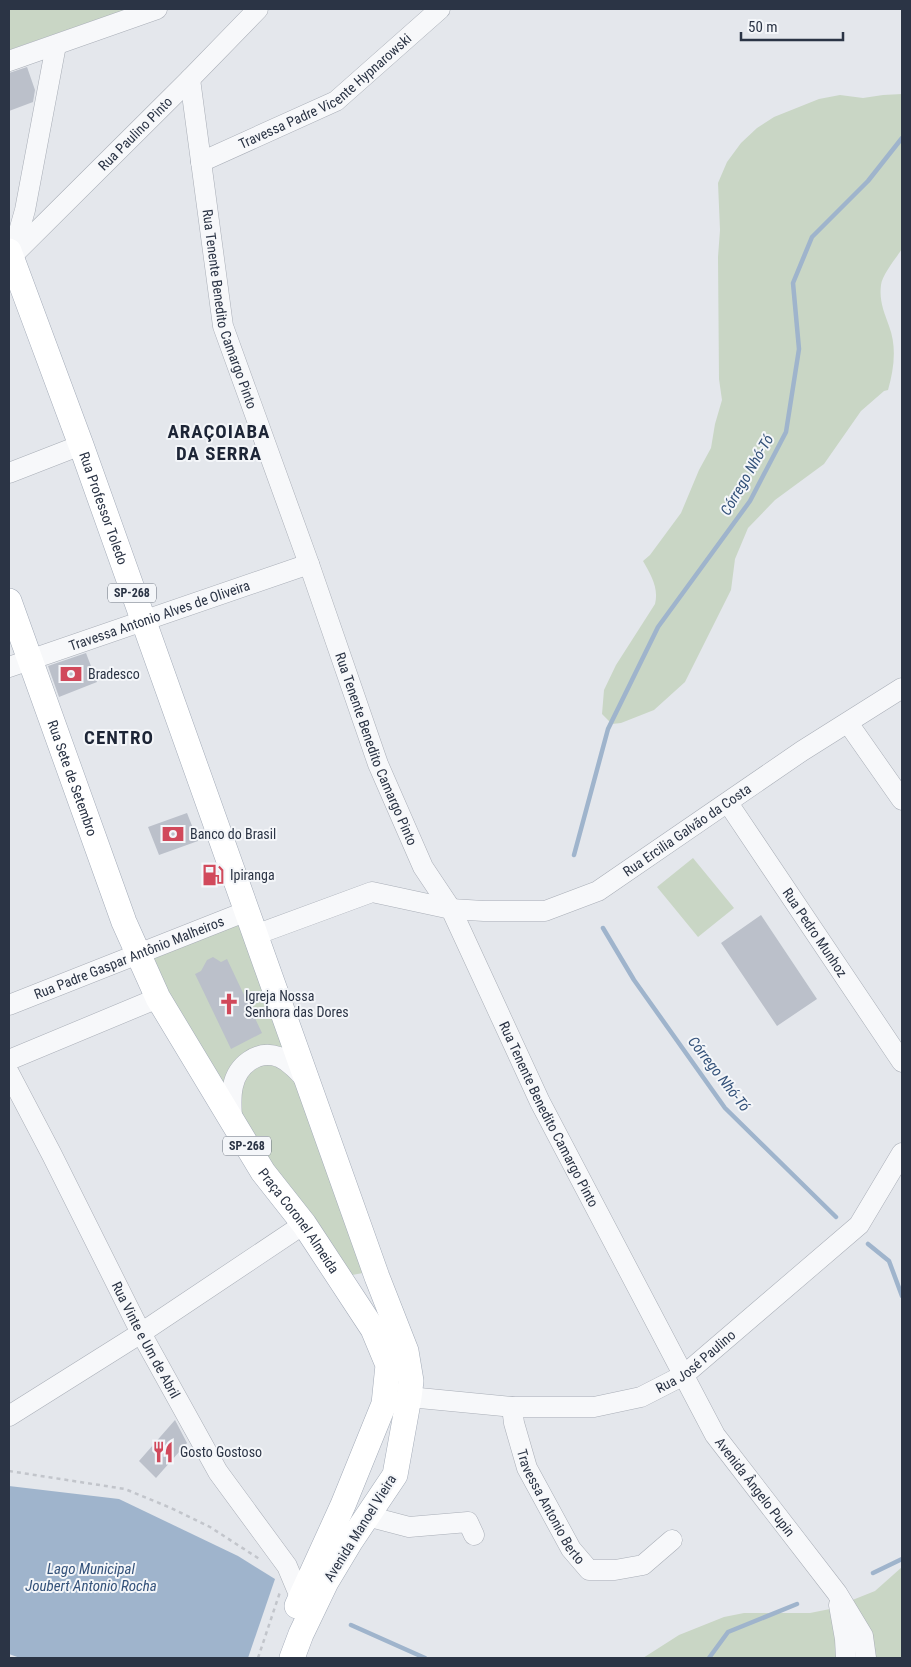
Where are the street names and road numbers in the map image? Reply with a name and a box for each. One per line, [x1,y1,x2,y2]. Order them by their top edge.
street label: Travessa Padre Vicente Hypnarowski [236,30,415,152]
street label: Rua Paulino Pinto [95,93,175,174]
street label: Rua Tenente Benedito Camargo Pinto [199,208,260,411]
street label: Rua Professor Toledo [76,450,131,567]
street label: Travessa Antonio Alves de Oliveira [67,577,252,654]
road number: SP-268 [108,584,156,602]
street label: Rua Tenente Benedito Camargo Pinto [332,650,420,848]
street label: Rua Sete de Setembro [44,718,100,838]
street label: Rua Ercilia Galvão da Costa [620,781,754,879]
street label: Rua Pedro Munhoz [779,885,851,980]
street label: Rua Padre Gaspar Antônio Malheiros [32,913,226,1002]
street label: Rua Tenente Benedito Camargo Pinto [496,1019,602,1210]
road number: SP-268 [223,1136,271,1156]
street label: Praça Coronel Almeida [255,1165,342,1276]
street label: Rua Vinte e Um de Abril [109,1279,184,1401]
street label: Rua José Paulino [653,1327,739,1396]
street label: Avenida Ângelo Pupin [712,1434,798,1539]
street label: Travessa Antonio Berto [514,1447,588,1567]
street label: Avenida Manoel Vieira [321,1472,399,1584]

